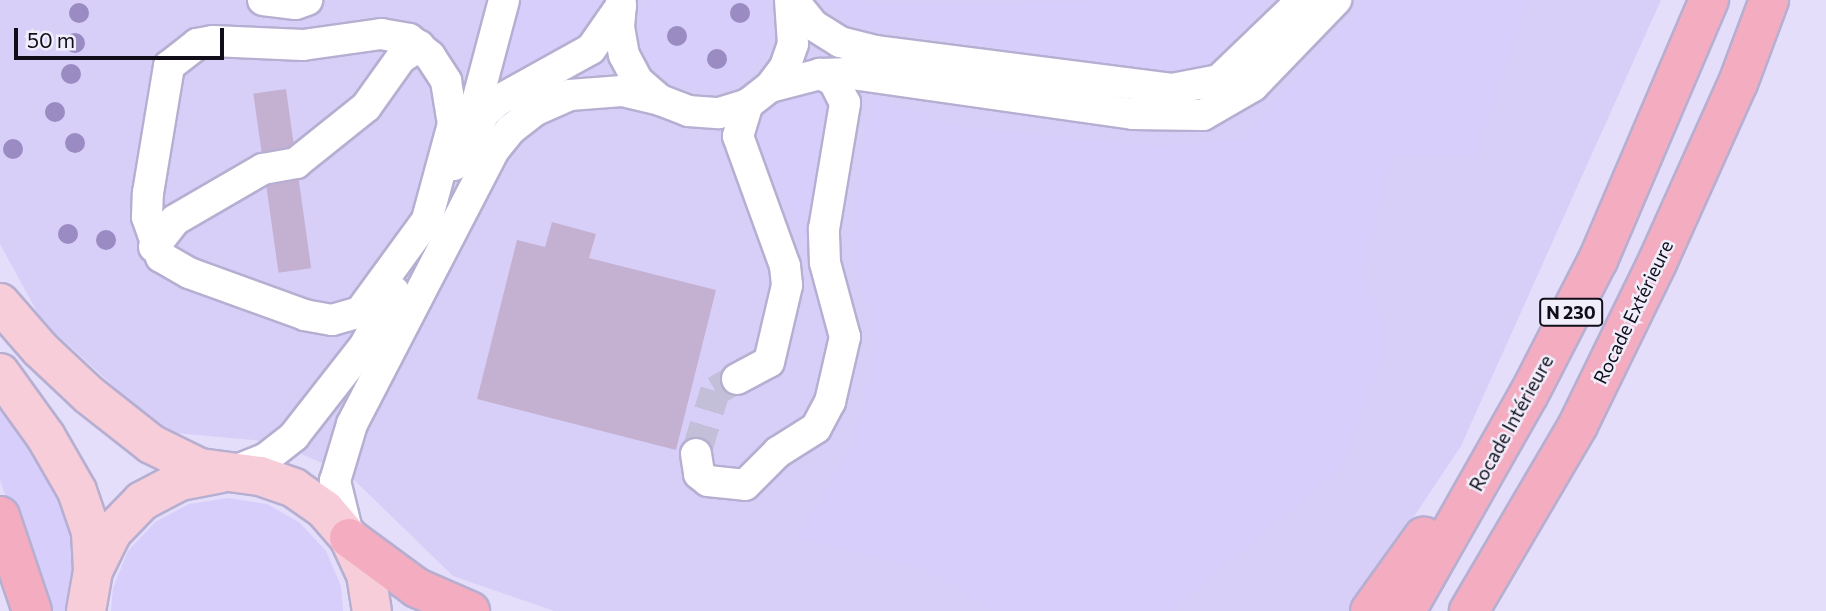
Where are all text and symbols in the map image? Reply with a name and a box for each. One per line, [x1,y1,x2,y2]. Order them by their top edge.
scale bar [18,14,228,58]
text: 50 m [27,27,75,52]
street label: Rocade Extérieure [1588,237,1678,387]
road number: N 230 [1538,298,1604,326]
street label: Rocade Intérieure [1464,351,1558,495]

